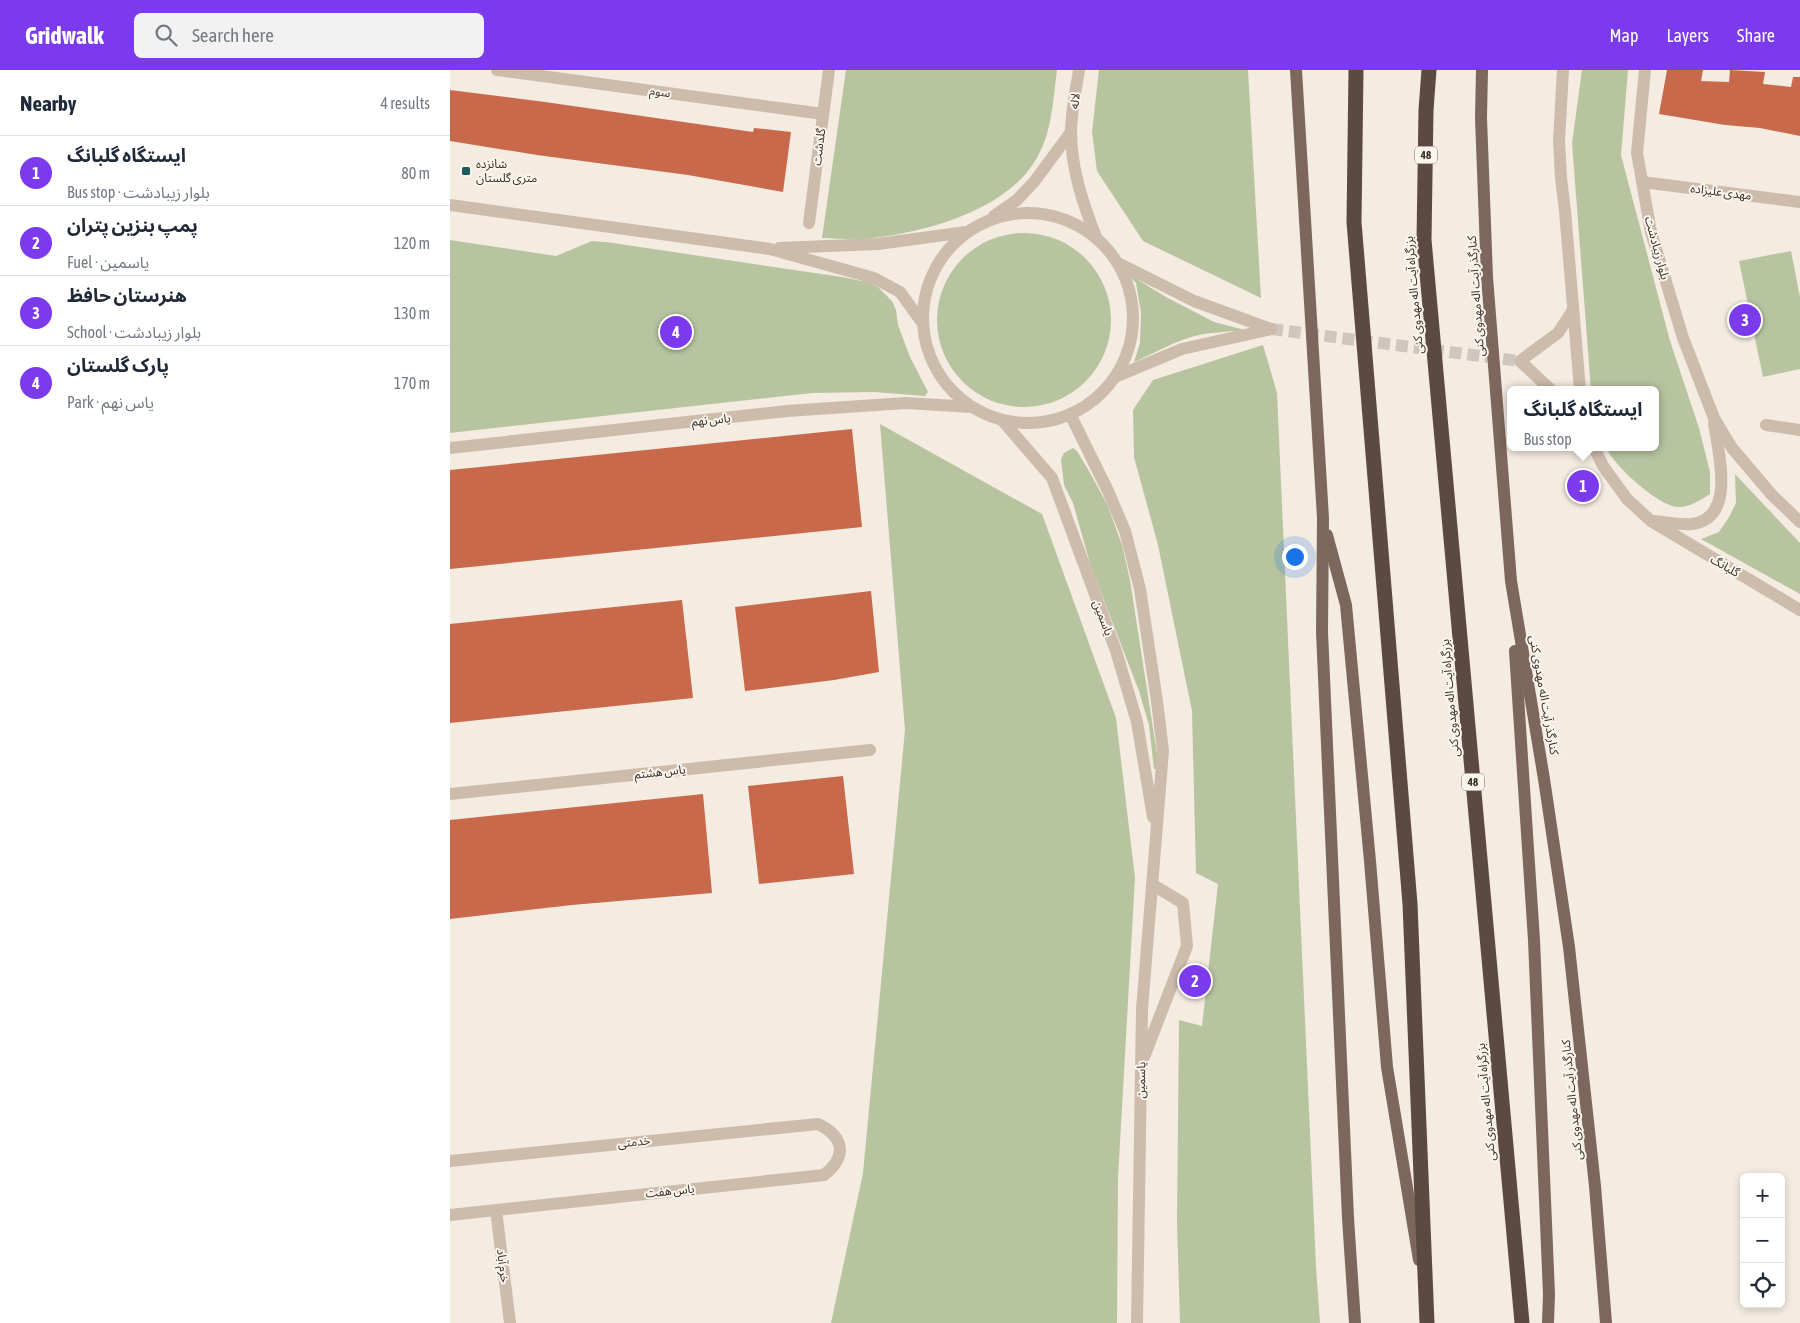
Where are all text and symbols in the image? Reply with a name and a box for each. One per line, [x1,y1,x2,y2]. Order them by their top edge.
search box [134,13,484,58]
icon: search [152,21,180,49]
text: Gridwalk [25,22,104,49]
text: Search here [192,24,274,46]
text: Map [1609,25,1638,46]
text: Layers [1666,25,1709,46]
text: Share [1737,25,1775,46]
street label: سوم [648,84,671,102]
text: Nearby [20,91,76,115]
street label: لاله [1067,92,1083,110]
text: 4 results [380,94,430,112]
street label: گلدشت [810,127,828,166]
text: ایستگاه گلبانگ [67,144,186,166]
road number: 48 [1415,146,1437,164]
place label: شانزده متری گلستان [476,157,537,185]
text: 1 [32,164,40,182]
text: 80 m [401,164,430,182]
marker: شانزده متری گلستان [460,165,472,177]
street label: مهدی علیزاده [1690,181,1752,203]
text: Bus stop · بلوار زیبادشت [67,183,210,201]
text: پمپ بنزین پتران [67,214,198,236]
street label: بلوار زیبادشت [1642,215,1672,281]
text: 2 [32,234,40,252]
text: 120 m [394,234,430,252]
street label: کنارگذر آیت اله مهدوی کنی [1465,234,1487,357]
street label: بزرگراه آیت اله مهدوی کنی [1402,236,1426,354]
text: Fuel · یاسمین [67,253,149,271]
text: هنرستان حافظ [67,284,187,306]
pin: 3 [1729,301,1761,339]
text: 3 [32,304,40,322]
text: 130 m [394,304,430,322]
pin: 4 [660,313,692,351]
text: School · بلوار زیبادشت [67,323,201,341]
text: پارک گلستان [67,354,169,376]
text: 4 [32,374,40,392]
text: 170 m [394,374,430,392]
popup [1507,386,1659,451]
text: Park · یاس نهم [67,393,154,411]
text: ایستگاه گلبانگ [1524,398,1643,420]
street label: یاس نهم [691,411,732,431]
text: Bus stop [1524,430,1572,448]
pin: 1 [1567,467,1599,505]
your location [1282,544,1308,570]
street label: گلبانگ [1708,552,1743,580]
street label: یاسمین [1090,598,1116,638]
street label: کنارگذر آیت اله مهدوی کنی [1527,634,1562,757]
street label: بزرگراه آیت اله مهدوی کنی [1438,639,1462,757]
street label: یاس هشتم [634,762,687,784]
road number: 48 [1462,774,1484,790]
pin: 2 [1179,962,1211,1000]
street label: کنارگذر آیت اله مهدوی کنی [1559,1038,1585,1161]
street label: بزرگراه آیت اله مهدوی کنی [1474,1043,1498,1161]
street label: یاسمین [1134,1061,1148,1098]
street label: خدمتی [617,1133,651,1151]
map controls [1740,1173,1785,1308]
button: + [1740,1173,1785,1218]
street label: یاس هفت [645,1181,695,1201]
button: − [1740,1218,1785,1263]
street label: خرم آباد [492,1248,512,1284]
button: locate [1740,1263,1785,1308]

